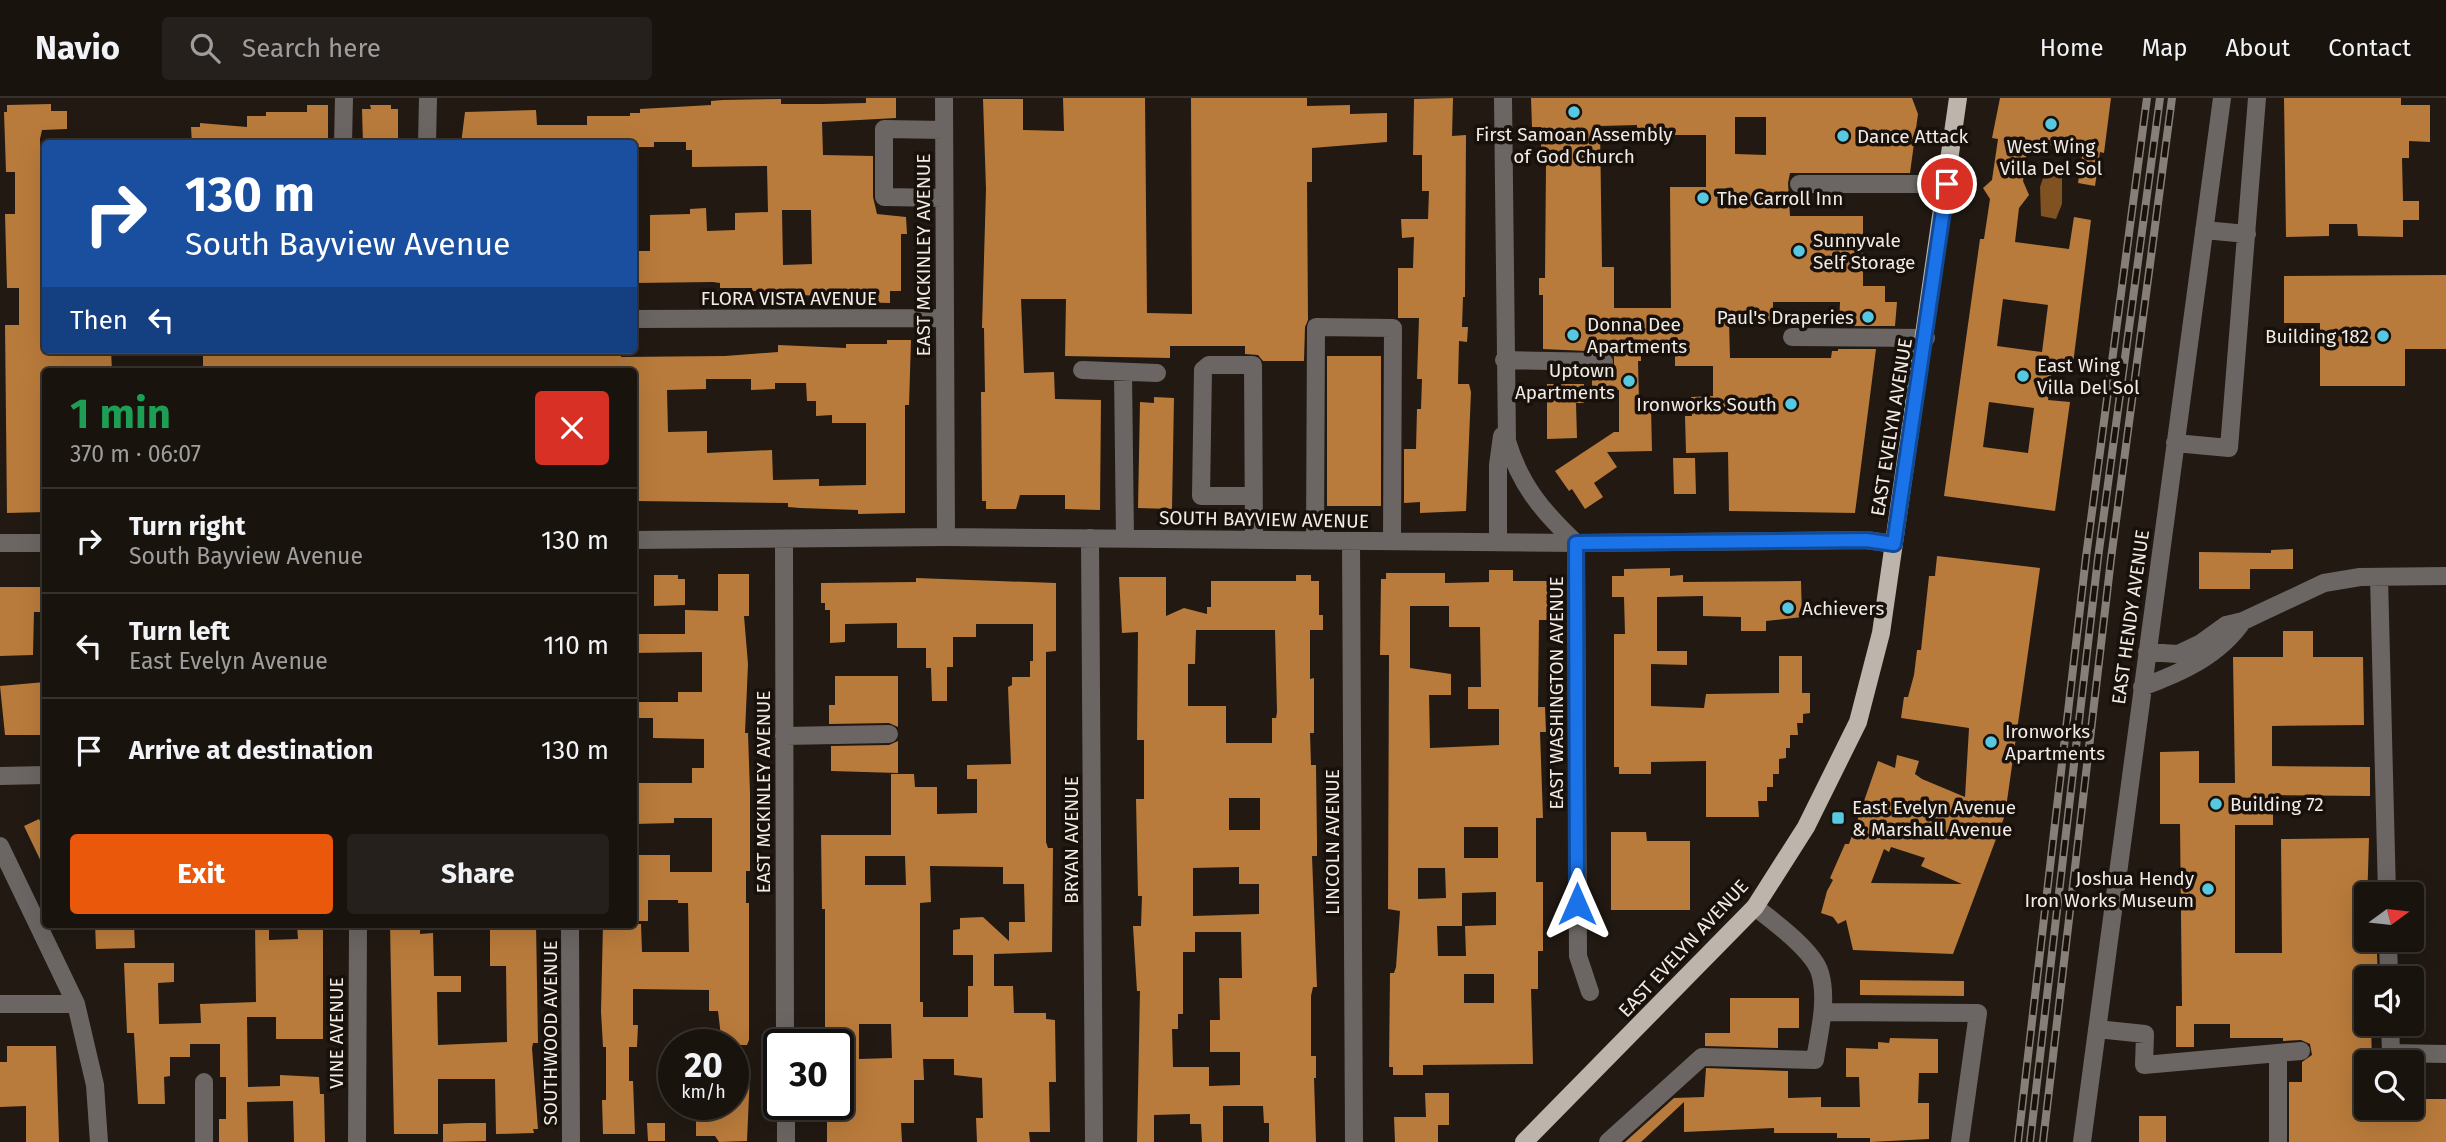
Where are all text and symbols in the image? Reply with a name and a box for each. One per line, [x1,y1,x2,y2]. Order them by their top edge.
search box [162,17,652,80]
text: Navio [35,28,120,68]
icon: search [186,29,224,67]
text: Search here [242,33,381,64]
text: Home [2040,34,2104,62]
text: Map [2142,34,2188,62]
text: About [2226,34,2290,62]
text: Contact [2328,34,2411,62]
marker: First Samoan Assembly of God Church [1566,104,1582,120]
marker: West Wing Villa Del Sol [2043,116,2059,132]
place label: First Samoan Assembly of God Church [1475,123,1673,168]
place label: Dance Attack [1857,125,1968,148]
marker: Dance Attack [1835,128,1851,144]
place label: West Wing Villa Del Sol [2000,135,2103,180]
street label: EAST MCKINLEY AVENUE [912,154,935,356]
pin [1917,154,1977,214]
text: 130 m [185,165,315,224]
icon: arrive [1928,165,1966,203]
icon: right [70,168,161,259]
place label: The Carroll Inn [1717,187,1843,210]
marker: The Carroll Inn [1695,190,1711,206]
text: South Bayview Avenue [185,225,511,263]
place label: Sunnyvale Self Storage [1813,229,1915,274]
marker: Sunnyvale Self Storage [1791,243,1807,259]
street label: FLORA VISTA AVENUE [701,287,877,310]
icon: left [142,301,180,339]
text: Then [70,305,128,336]
place label: Paul's Draperies [1717,306,1854,329]
marker: Paul's Draperies [1860,309,1876,325]
place label: Donna Dee Apartments [1587,313,1687,358]
place label: Building 182 [2265,325,2369,348]
marker: Donna Dee Apartments [1565,327,1581,343]
marker: Building 182 [2375,328,2391,344]
street label: EAST EVELYN AVENUE [1866,336,1917,518]
place label: East Wing Villa Del Sol [2037,354,2140,399]
place label: Uptown Apartments [1515,359,1615,404]
marker: East Wing Villa Del Sol [2015,368,2031,384]
marker: Uptown Apartments [1621,373,1637,389]
text: 1 min [70,389,171,439]
button: close [535,391,609,465]
place label: Ironworks South [1636,393,1777,416]
marker: Ironworks South [1783,396,1799,412]
text: 370 m · 06:07 [70,440,201,468]
street label: SOUTH BAYVIEW AVENUE [1159,506,1369,533]
text: Turn right [129,511,246,542]
icon: right [70,522,108,560]
text: 130 m [541,525,609,556]
street label: EAST HENDY AVENUE [2107,528,2154,706]
text: South Bayview Avenue [129,542,363,570]
street label: EAST WASHINGTON AVENUE [1545,576,1568,810]
place label: Achievers [1802,597,1884,620]
marker: Achievers [1780,600,1796,616]
text: Turn left [129,616,230,647]
icon: left [70,627,108,665]
text: 110 m [543,630,609,661]
text: East Evelyn Avenue [129,647,328,675]
street label: EAST MCKINLEY AVENUE [752,691,775,893]
place label: Ironworks Apartments [2005,720,2105,765]
icon: arrive [70,732,108,770]
marker: Ironworks Apartments [1983,734,1999,750]
text: Arrive at destination [129,735,373,766]
text: 130 m [541,735,609,766]
street label: LINCOLN AVENUE [1321,769,1344,915]
street label: BRYAN AVENUE [1060,776,1083,904]
place label: Building 72 [2230,793,2324,816]
place label: East Evelyn Avenue & Marshall Avenue [1852,796,2016,841]
marker: Building 72 [2208,796,2224,812]
marker: East Evelyn Avenue & Marshall Avenue [1830,810,1846,826]
button: Exit [70,834,333,914]
button: Share [347,834,609,914]
position arrow [1540,867,1614,941]
place label: Joshua Hendy Iron Works Museum [2024,867,2195,912]
street label: EAST EVELYN AVENUE [1614,875,1753,1022]
marker: Joshua Hendy Iron Works Museum [2200,881,2216,897]
north arrow [2354,882,2424,952]
map controls [2354,882,2424,1120]
street label: SOUTHWOOD AVENUE [539,940,562,1126]
button: sound [2354,966,2424,1036]
street label: VINE AVENUE [325,977,348,1089]
speed limit sign: 30 [763,1029,854,1120]
text: 20 [684,1044,723,1086]
button: search [2354,1050,2424,1120]
text: km/h [681,1081,726,1103]

